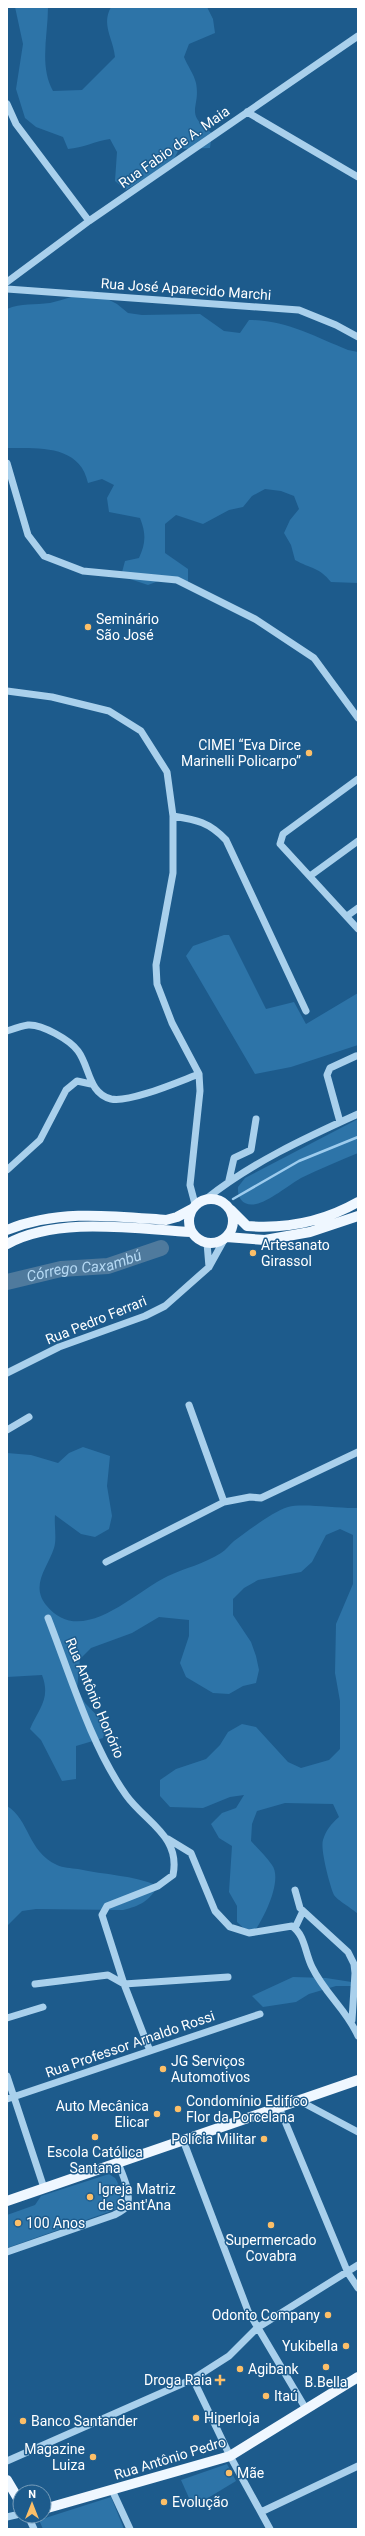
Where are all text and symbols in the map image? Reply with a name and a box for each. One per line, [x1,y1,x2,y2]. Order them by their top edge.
street label: Rua Fabio de A. Maia [116,103,232,191]
street label: Rua José Aparecido Marchi [100,275,272,303]
place label: Seminário São José [96,611,159,643]
marker: Seminário São José [83,622,93,632]
place label: CIMEI “Eva Dirce Marinelli Policarpo” [181,737,301,769]
marker: CIMEI “Eva Dirce Marinelli Policarpo” [304,748,314,758]
place label: Artesanato Girassol [261,1237,330,1269]
water label: Córrego Caxambú [25,1246,144,1286]
marker: Artesanato Girassol [248,1248,258,1258]
street label: Rua Pedro Ferrari [43,1292,149,1348]
street label: Rua Antônio Honório [62,1635,128,1761]
street label: Rua Professor Arnaldo Rossi [43,2007,217,2081]
place label: JG Serviços Automotivos [171,2053,250,2085]
marker: JG Serviços Automotivos [158,2064,168,2074]
place label: Condomínio Edifíco Flor da Porcelana [186,2093,308,2125]
place label: Auto Mecânica Elicar [56,2098,149,2130]
marker: Condomínio Edifíco Flor da Porcelana [173,2104,183,2114]
marker: Auto Mecânica Elicar [152,2109,162,2119]
place label: Polícia Militar [171,2131,256,2147]
marker: Escola Católica Santana [90,2132,100,2142]
marker: Polícia Militar [259,2134,269,2144]
place label: Escola Católica Santana [47,2144,143,2176]
place label: Igreja Matriz de Sant'Ana [98,2181,176,2213]
marker: Igreja Matriz de Sant'Ana [85,2192,95,2202]
place label: 100 Anos [26,2215,85,2231]
marker: 100 Anos [13,2218,23,2228]
marker: Supermercado Covabra [266,2220,276,2230]
place label: Supermercado Covabra [225,2232,317,2264]
place label: Odonto Company [212,2307,320,2323]
marker: Odonto Company [323,2310,333,2320]
place label: Yukibella [282,2338,338,2354]
marker: Yukibella [341,2341,351,2351]
place label: Agibank [248,2361,300,2377]
marker: B.Bella [321,2362,331,2372]
marker: Agibank [235,2364,245,2374]
place label: Droga Raia [144,2372,212,2388]
place label: B.Bella [305,2374,347,2390]
marker: Droga Raia [215,2375,225,2385]
place label: Itaú [274,2388,298,2404]
marker: Itaú [261,2391,271,2401]
place label: Hiperloja [204,2410,260,2426]
place label: Banco Santander [31,2413,138,2429]
marker: Hiperloja [191,2413,201,2423]
marker: Banco Santander [18,2416,28,2426]
street label: Rua Antônio Pedro [112,2433,228,2483]
place label: Magazine Luiza [24,2441,85,2473]
marker: Magazine Luiza [88,2452,98,2462]
place label: Mãe [237,2465,264,2481]
marker: Mãe [224,2468,234,2478]
north arrow [12,2484,52,2524]
text: N [28,2488,36,2501]
place label: Evolução [172,2494,229,2510]
marker: Evolução [159,2497,169,2507]

